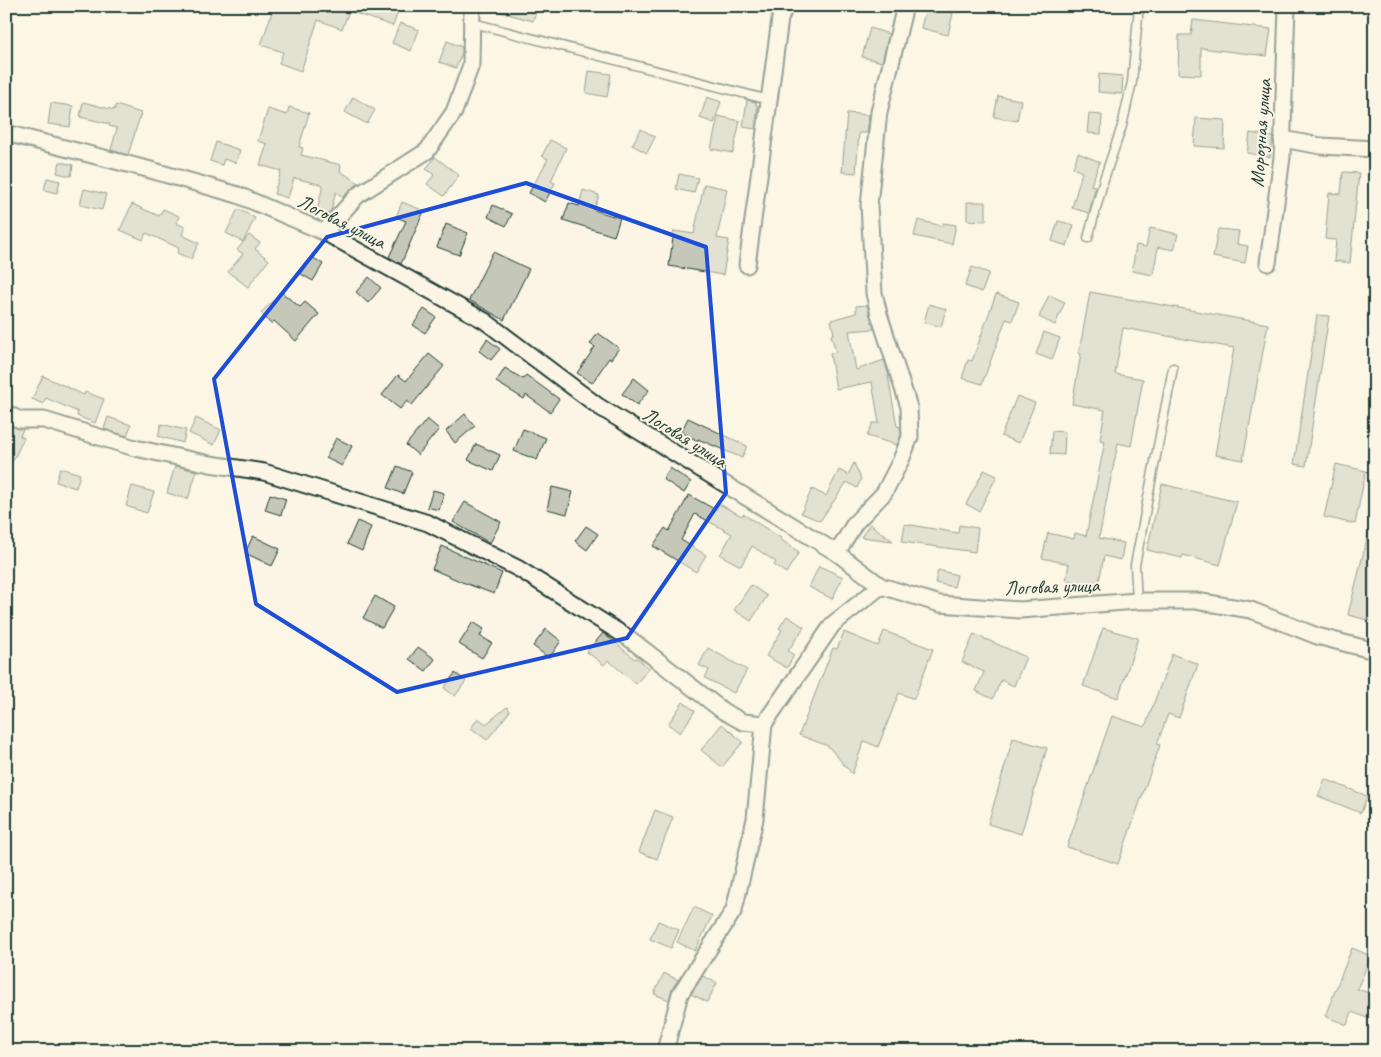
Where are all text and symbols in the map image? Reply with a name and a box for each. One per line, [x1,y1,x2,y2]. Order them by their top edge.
street label: Морозная улица [1244,77,1277,188]
street label: Логовая улица [294,189,391,255]
street label: Логовая улица [638,402,733,474]
street label: Логовая улица [1004,572,1101,601]

